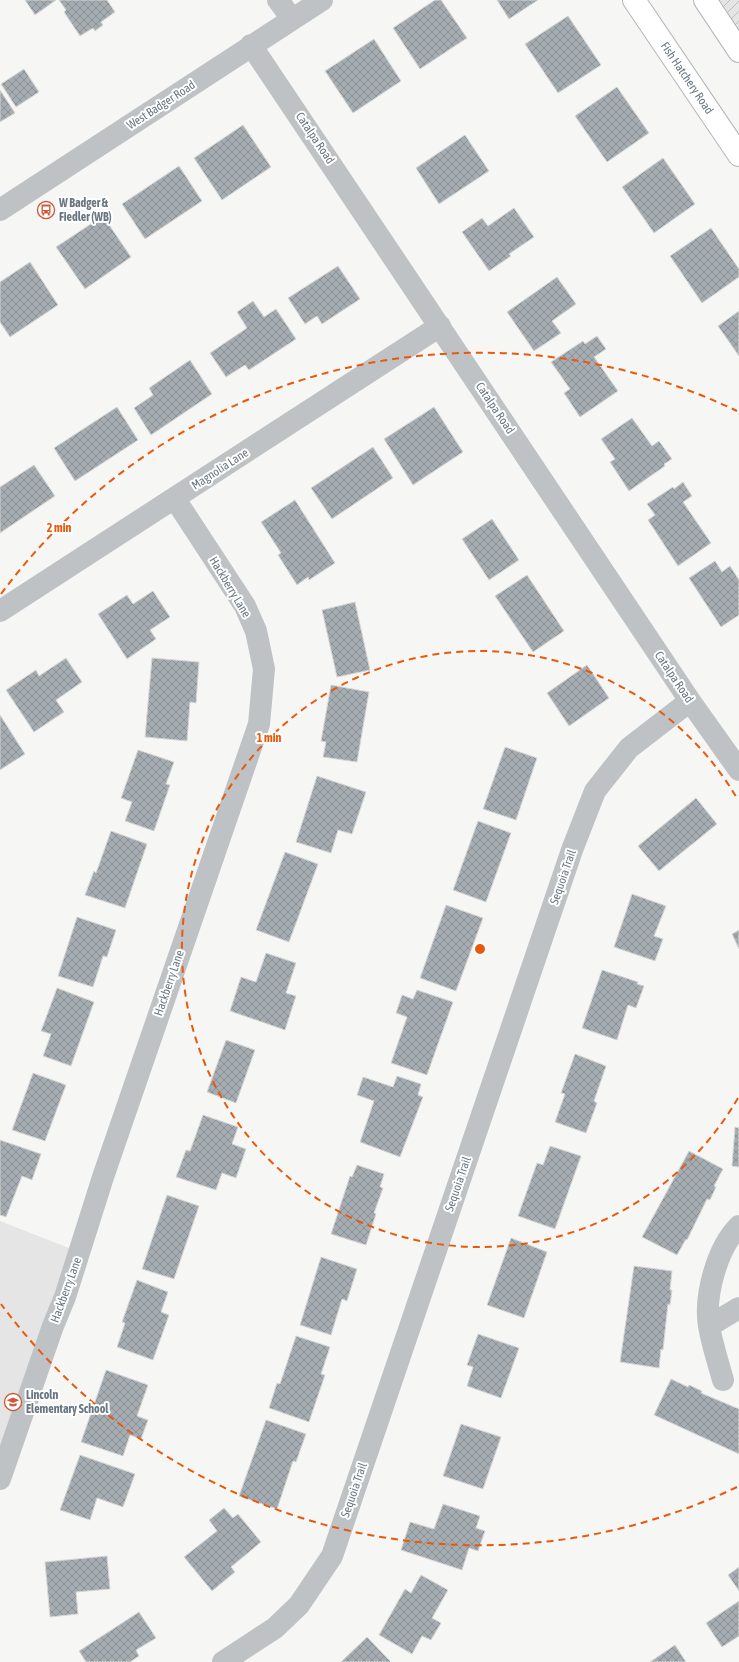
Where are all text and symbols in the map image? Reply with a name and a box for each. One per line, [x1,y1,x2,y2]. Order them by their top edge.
street label: Fish Hatchery Road [658,39,716,117]
street label: West Badger Road [124,78,198,132]
street label: Catalpa Road [293,110,337,166]
place label: W Badger & Fiedler (WB) [58,196,112,224]
bus stop icon: W Badger & Fiedler (WB) [36,200,56,220]
street label: Catalpa Road [473,380,517,436]
street label: Magnolia Lane [189,445,251,493]
text: 2 min [47,521,71,535]
street label: Hackberry Lane [206,554,254,620]
street label: Catalpa Road [652,649,696,705]
text: 1 min [257,731,281,745]
street label: Sequoia Trail [547,847,579,906]
centre of rings [473,942,487,956]
street label: Hackberry Lane [151,948,187,1018]
street label: Sequoia Trail [442,1154,474,1213]
street label: Hackberry Lane [48,1255,84,1325]
place label: Lincoln Elementary School [26,1388,109,1416]
school or university icon: Lincoln Elementary School [3,1392,23,1412]
street label: Sequoia Trail [338,1460,370,1519]

